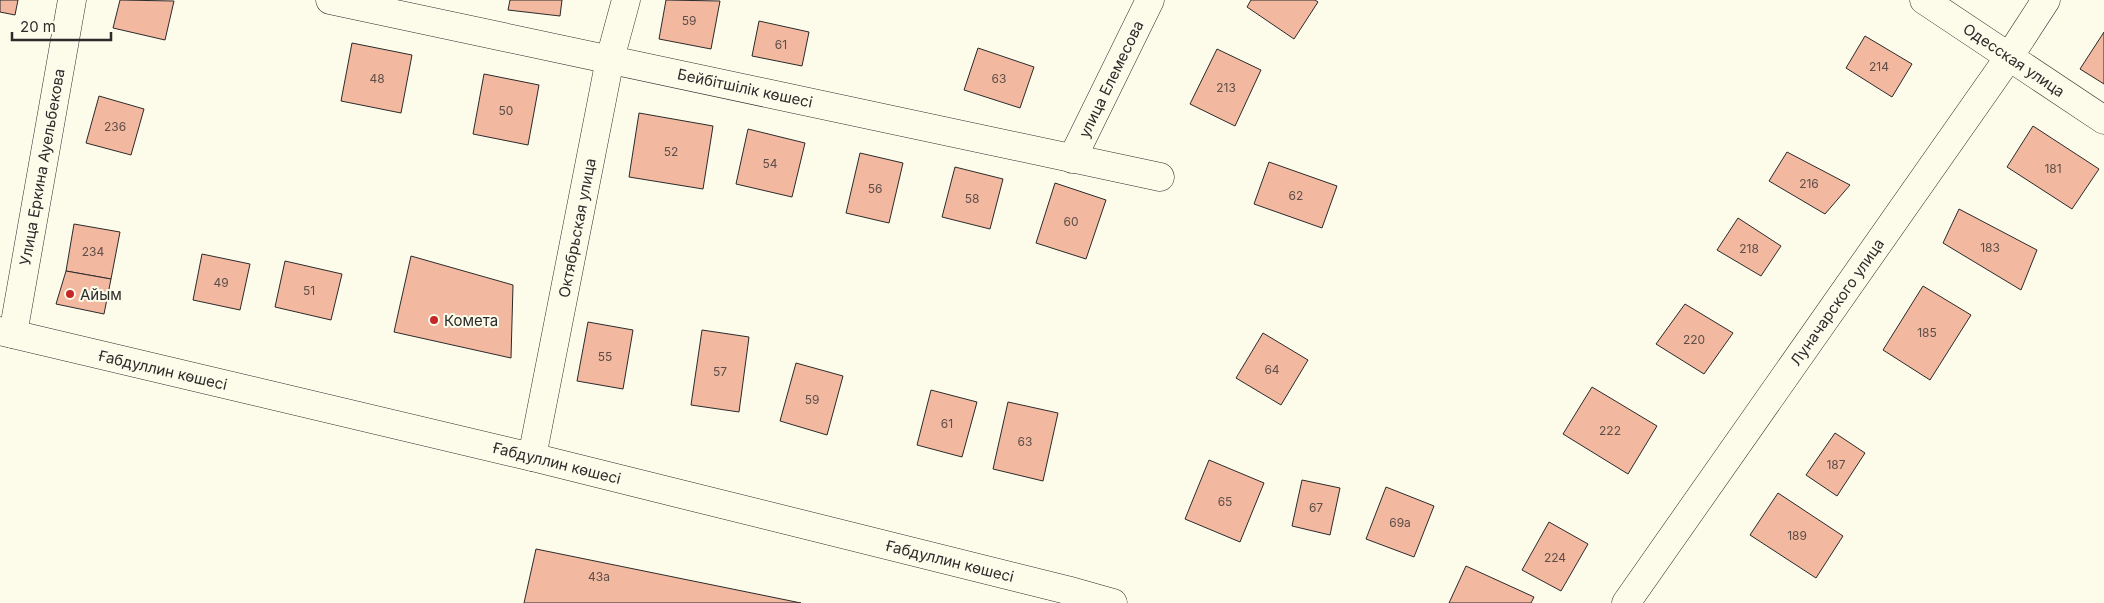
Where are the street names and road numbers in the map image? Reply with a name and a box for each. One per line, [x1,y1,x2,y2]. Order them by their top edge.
street label: улица Елемесова [1074,17,1148,141]
street label: Одесская улица [1960,19,2068,101]
street label: Бейбітшілік көшесі [676,64,814,112]
street label: Улица Еркина Ауельбекова [15,67,69,267]
street label: Октябрьская улица [554,157,600,299]
street label: Луначарского улица [1786,235,1888,369]
street label: Ғабдуллин көшесі [96,346,229,394]
street label: Ғабдуллин көшесі [490,438,623,488]
street label: Ғабдуллин көшесі [883,536,1016,586]

